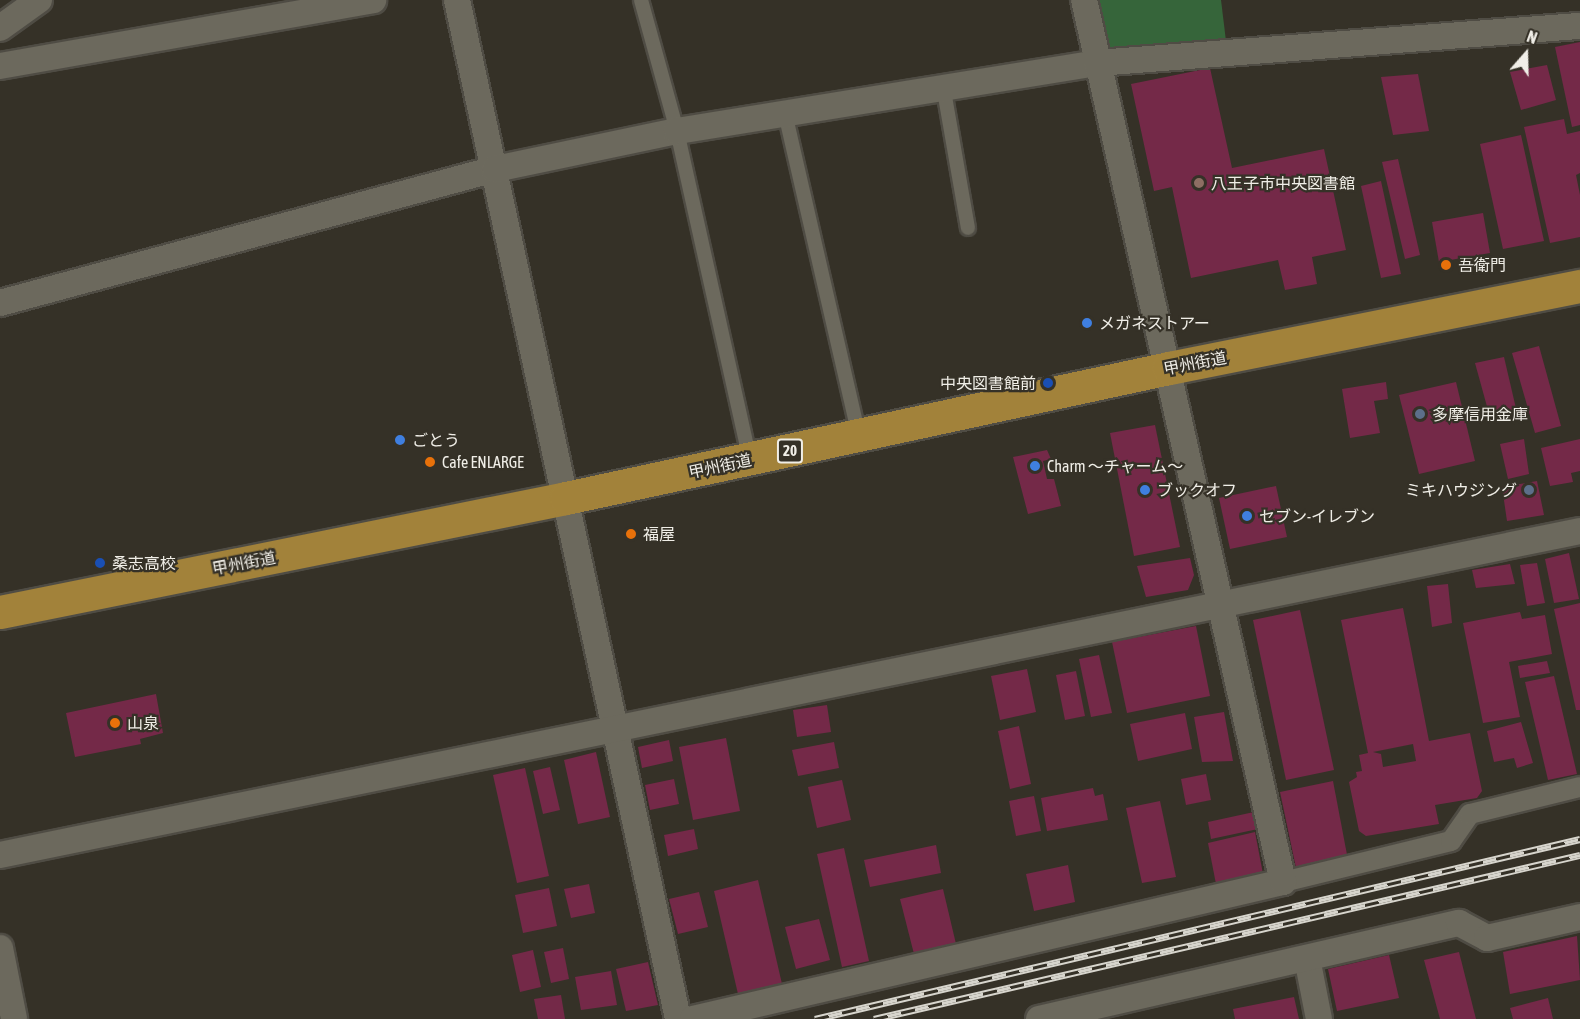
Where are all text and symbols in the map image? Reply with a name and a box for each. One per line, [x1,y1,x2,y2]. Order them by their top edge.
north arrow [1496,24,1556,84]
text: N [1525,27,1540,47]
place label: 八王子市中央図書館 [1211,173,1355,193]
marker: 八王子市中央図書館 [1192,176,1206,190]
place label: 吾衛門 [1458,255,1506,275]
marker: 吾衛門 [1439,258,1453,272]
place label: メガネストアー [1099,313,1210,333]
marker: メガネストアー [1080,316,1094,330]
street label: 甲州街道 [1162,347,1228,379]
place label: 中央図書館前 [940,373,1036,393]
marker: 中央図書館前 [1041,376,1055,390]
place label: 多摩信用金庫 [1432,404,1528,424]
marker: 多摩信用金庫 [1413,407,1427,421]
place label: ごとう [412,430,460,450]
marker: ごとう [393,433,407,447]
road number: 20 [776,439,804,463]
street label: 甲州街道 [687,450,753,482]
place label: Cafe ENLARGE [442,452,524,472]
marker: Cafe ENLARGE [423,455,437,469]
place label: Charm ～チャーム～ [1047,456,1184,476]
marker: Charm ～チャーム～ [1028,459,1042,473]
place label: ブックオフ [1157,480,1237,500]
place label: ミキハウジング [1405,480,1517,500]
marker: ブックオフ [1138,483,1152,497]
marker: ミキハウジング [1522,483,1536,497]
place label: セブン-イレブン [1259,506,1375,526]
marker: セブン-イレブン [1240,509,1254,523]
place label: 福屋 [643,524,675,544]
marker: 福屋 [624,527,638,541]
street label: 甲州街道 [211,547,277,579]
place label: 桑志高校 [112,553,176,573]
marker: 桑志高校 [93,556,107,570]
place label: 山泉 [127,713,159,733]
marker: 山泉 [108,716,122,730]

